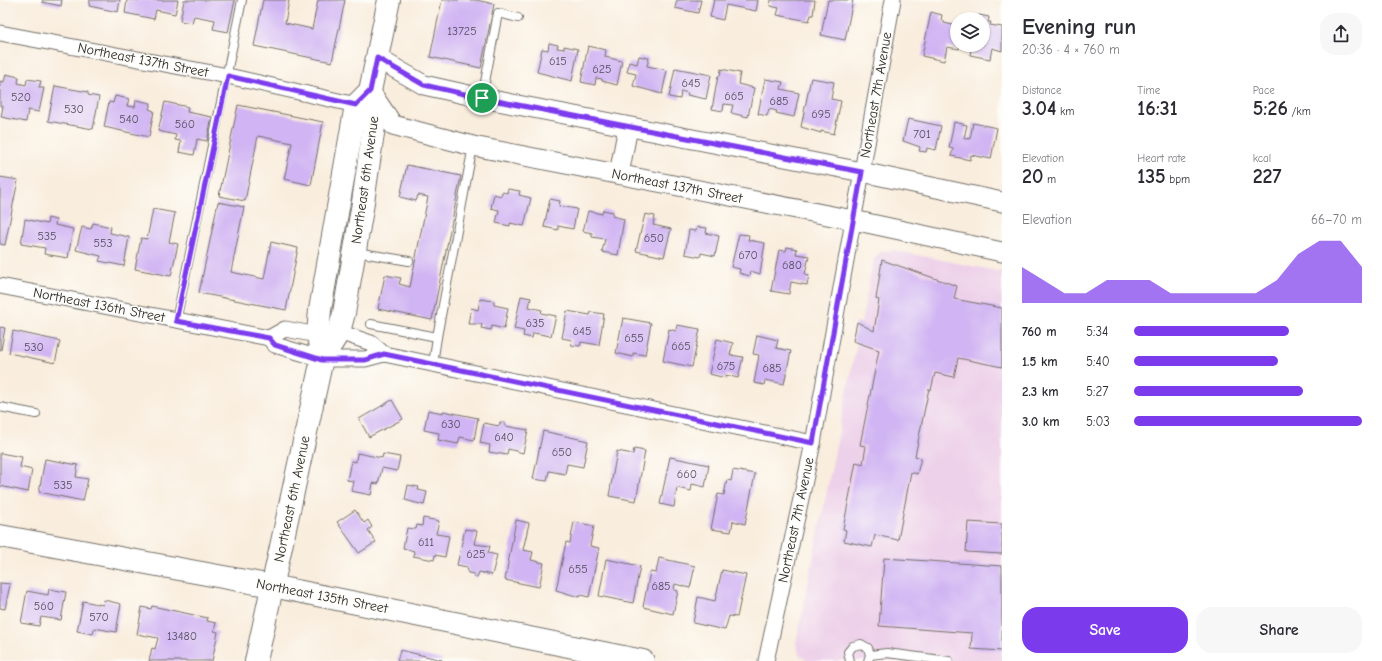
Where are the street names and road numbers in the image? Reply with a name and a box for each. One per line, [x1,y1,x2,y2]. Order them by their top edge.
street label: Northeast 7th Avenue [857,31,895,159]
street label: Northeast 137th Street [76,39,211,81]
street label: Northeast 6th Avenue [348,115,382,245]
street label: Northeast 137th Street [610,165,745,207]
street label: Northeast 136th Street [32,284,167,326]
street label: Northeast 6th Avenue [270,434,314,564]
street label: Northeast 7th Avenue [774,456,818,584]
street label: Northeast 135th Street [255,575,390,617]

